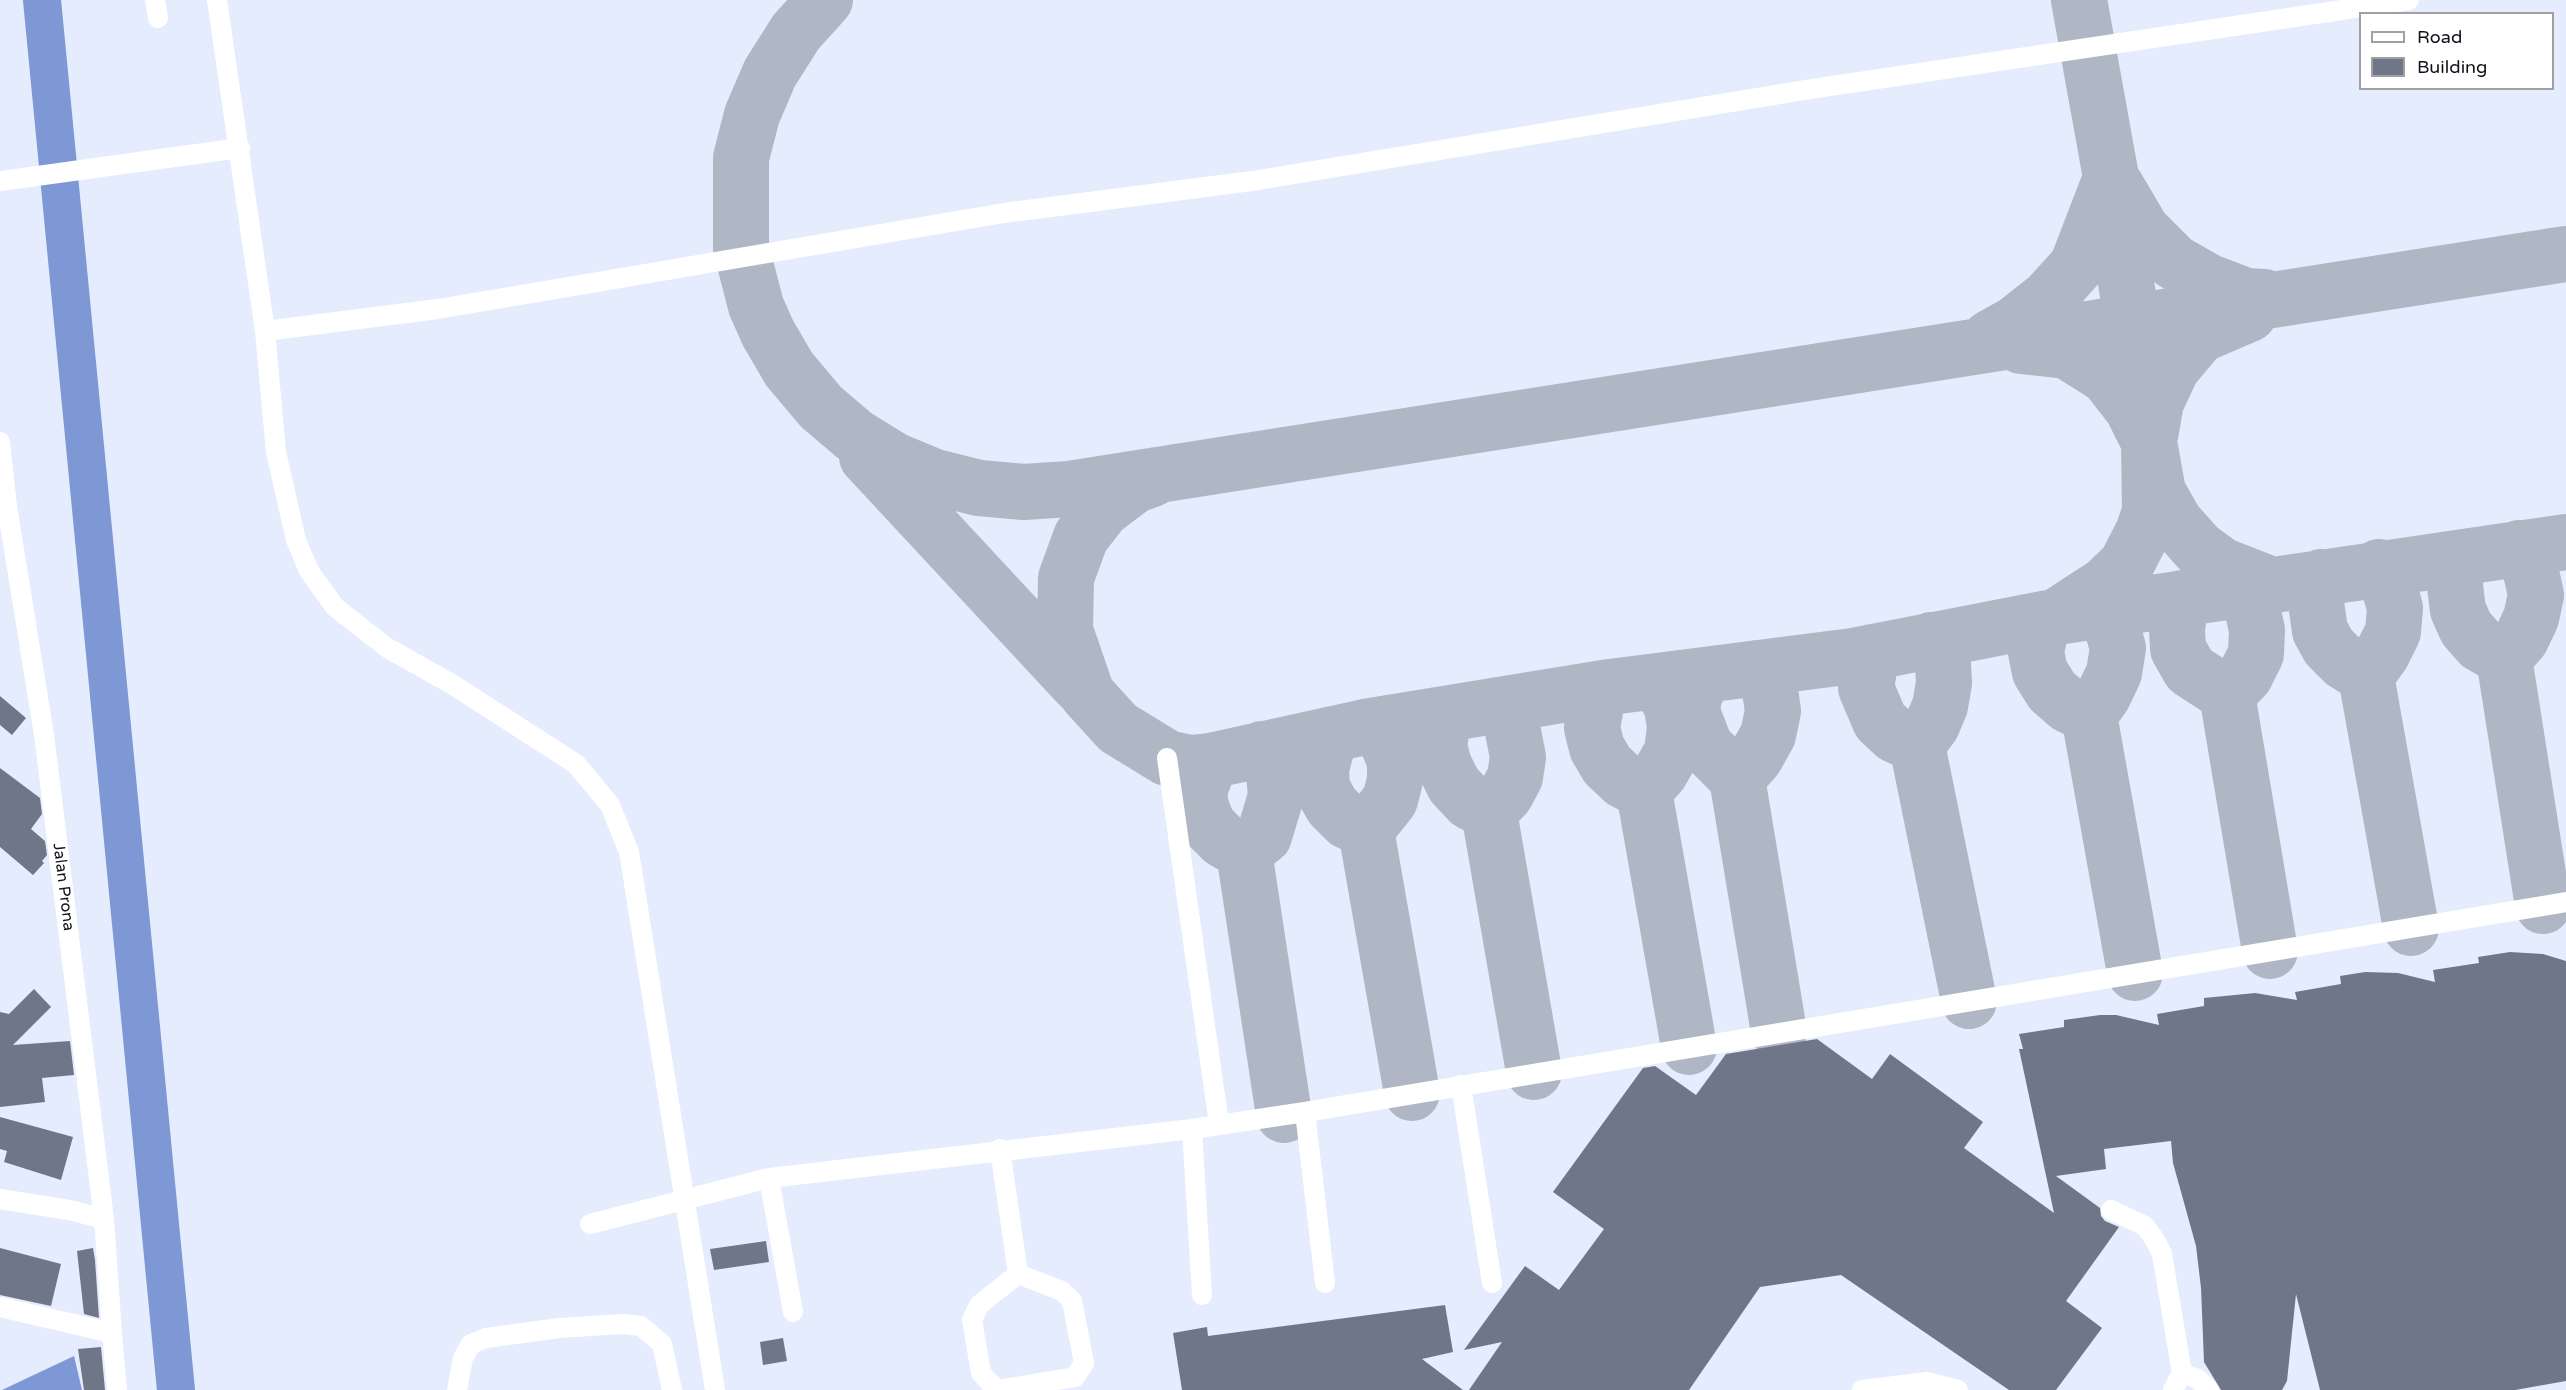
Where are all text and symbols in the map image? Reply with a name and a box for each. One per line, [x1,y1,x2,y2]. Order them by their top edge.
legend [2359,12,2554,90]
text: Road [2417,26,2462,48]
text: Building [2417,56,2487,78]
street label: Jalan Prona [48,842,78,932]

